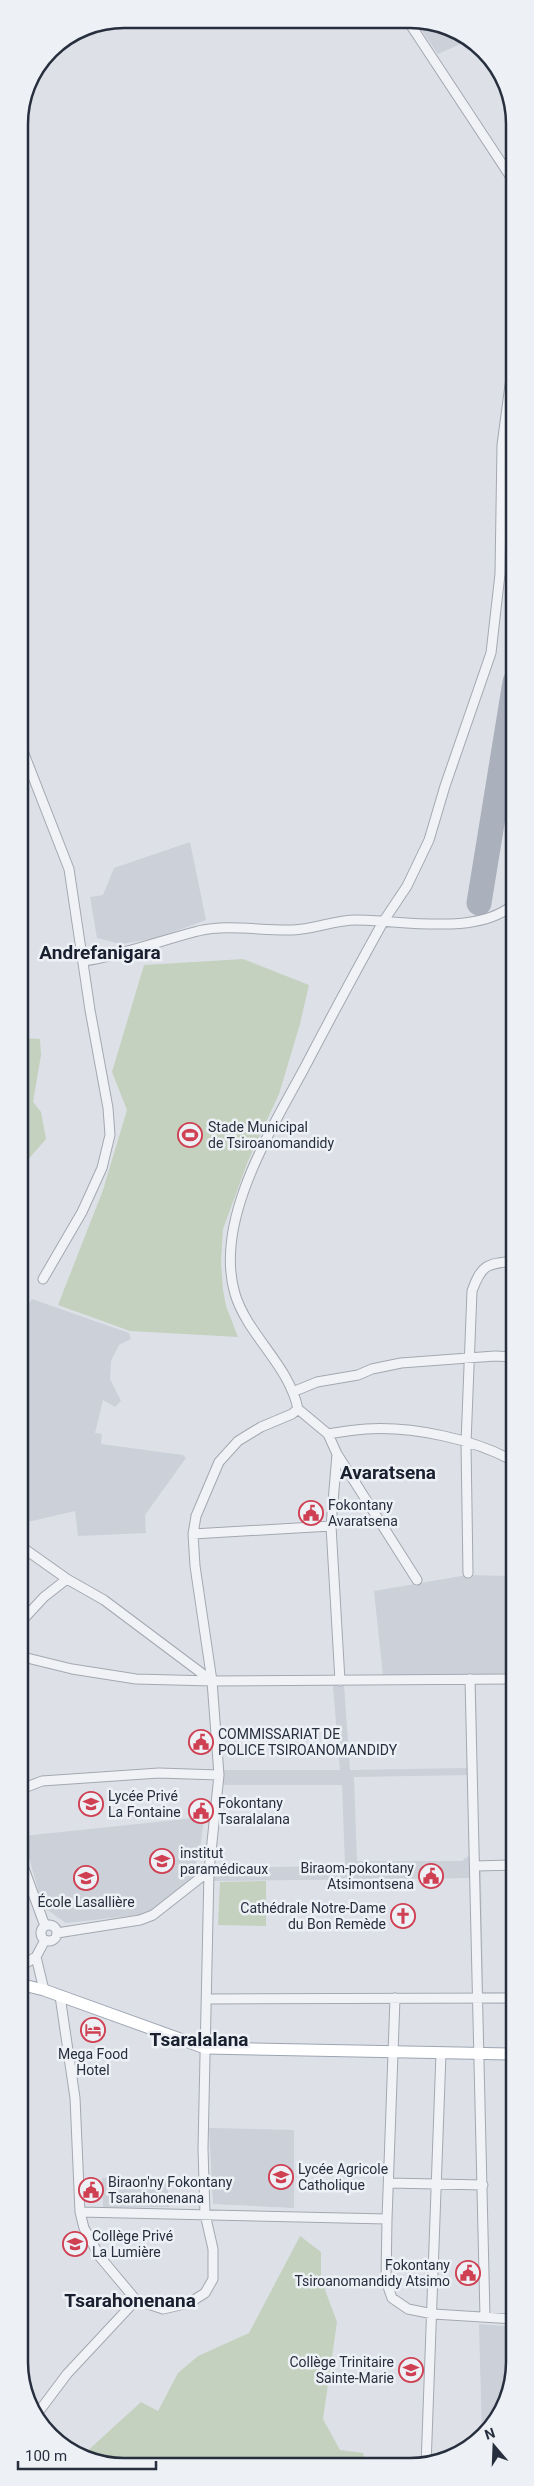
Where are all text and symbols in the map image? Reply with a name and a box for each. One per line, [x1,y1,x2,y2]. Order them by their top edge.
district label: Andrefanigara [39,941,161,964]
place label: Stade Municipal de Tsiroanomandidy [208,1119,334,1151]
sports icon: Stade Municipal de Tsiroanomandidy [177,1122,203,1148]
district label: Avaratsena [340,1461,436,1484]
place label: Fokontany Avaratsena [328,1497,398,1529]
public building icon: Fokontany Avaratsena [298,1500,324,1526]
place label: COMMISSARIAT DE POLICE TSIROANOMANDIDY [218,1726,398,1758]
public building icon: COMMISSARIAT DE POLICE TSIROANOMANDIDY [188,1729,214,1755]
place label: Lycée Privé La Fontaine [108,1788,181,1820]
school or university icon: Lycée Privé La Fontaine [78,1791,104,1817]
place label: Fokontany Tsaralalana [218,1795,290,1827]
public building icon: Fokontany Tsaralalana [188,1798,214,1824]
place label: institut paramédicaux [180,1845,268,1877]
school or university icon: institut paramédicaux [149,1848,175,1874]
place label: Biraom-pokontany Atsimontsena [300,1860,414,1892]
public building icon: Biraom-pokontany Atsimontsena [418,1863,444,1889]
school or university icon: École Lasallière [73,1865,99,1891]
place label: École Lasallière [37,1893,135,1910]
place label: Cathédrale Notre-Dame du Bon Remède [240,1900,386,1932]
church icon: Cathédrale Notre-Dame du Bon Remède [390,1903,416,1929]
hotel icon: Mega Food Hotel [80,2017,106,2043]
district label: Tsaralalana [150,2028,248,2051]
place label: Mega Food Hotel [58,2046,128,2078]
place label: Lycée Agricole Catholique [298,2161,388,2193]
school or university icon: Lycée Agricole Catholique [268,2164,294,2190]
place label: Biraon'ny Fokontany Tsarahonenana [108,2174,233,2206]
public building icon: Biraon'ny Fokontany Tsarahonenana [78,2177,104,2203]
place label: Collège Privé La Lumière [92,2228,173,2260]
school or university icon: Collège Privé La Lumière [62,2231,88,2257]
place label: Fokontany Tsiroanomandidy Atsimo [294,2257,450,2289]
public building icon: Fokontany Tsiroanomandidy Atsimo [455,2260,481,2286]
district label: Tsarahonenana [64,2289,196,2312]
place label: Collège Trinitaire Sainte-Marie [289,2354,394,2386]
school or university icon: Collège Trinitaire Sainte-Marie [398,2357,424,2383]
north arrow [469,2421,519,2471]
text: N [482,2425,497,2443]
scale bar [18,2438,155,2470]
text: 100 m [25,2447,67,2465]

